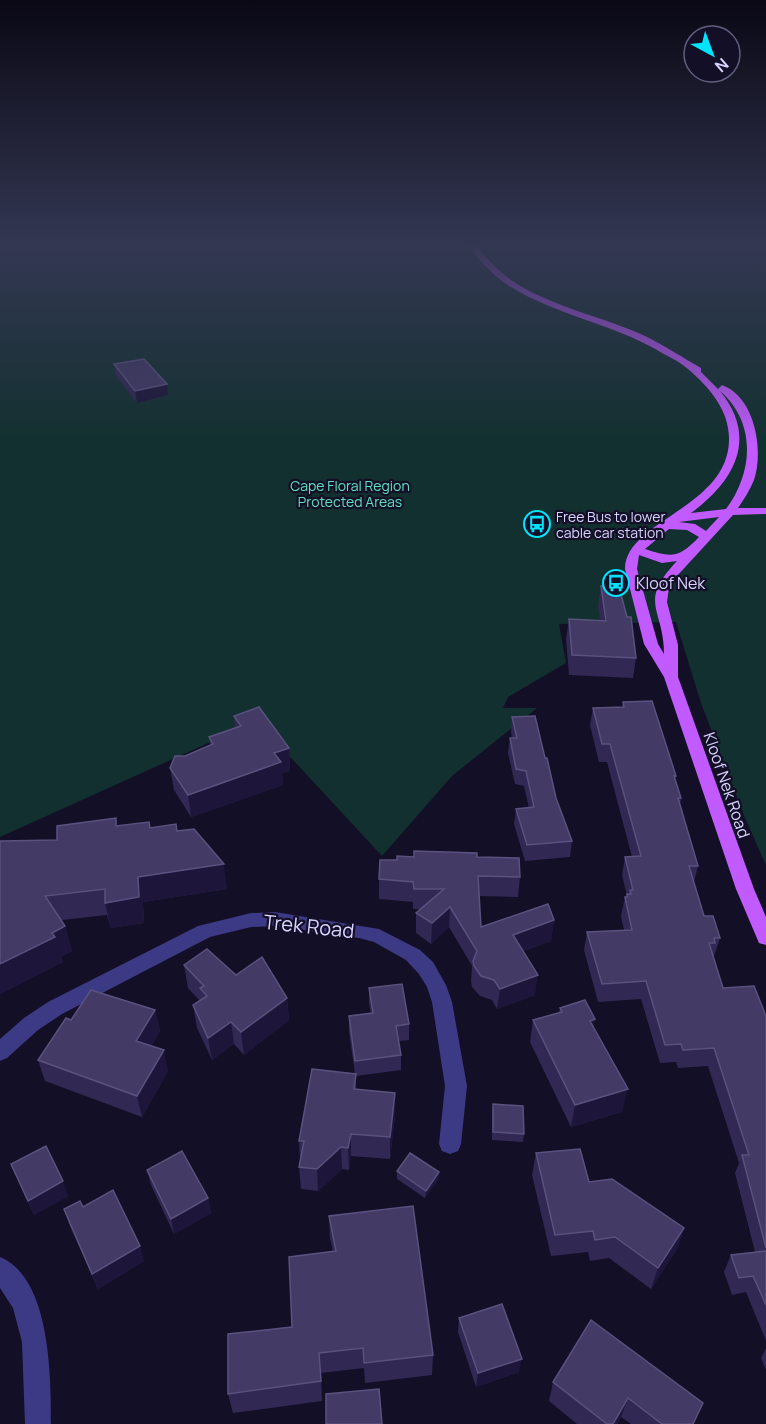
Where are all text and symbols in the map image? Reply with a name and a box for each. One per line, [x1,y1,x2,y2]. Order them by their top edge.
north arrow [682,24,742,84]
text: N [710,53,733,77]
park label: Cape Floral Region Protected Areas [290,476,410,511]
place label: Free Bus to lower cable car station [556,507,666,542]
bus stop icon: Free Bus to lower cable car station [522,509,552,539]
bus stop icon: Kloof Nek [601,568,631,598]
place label: Kloof Nek [636,572,706,594]
street label: Kloof Nek Road [699,729,755,841]
street label: Trek Road [262,908,356,944]

